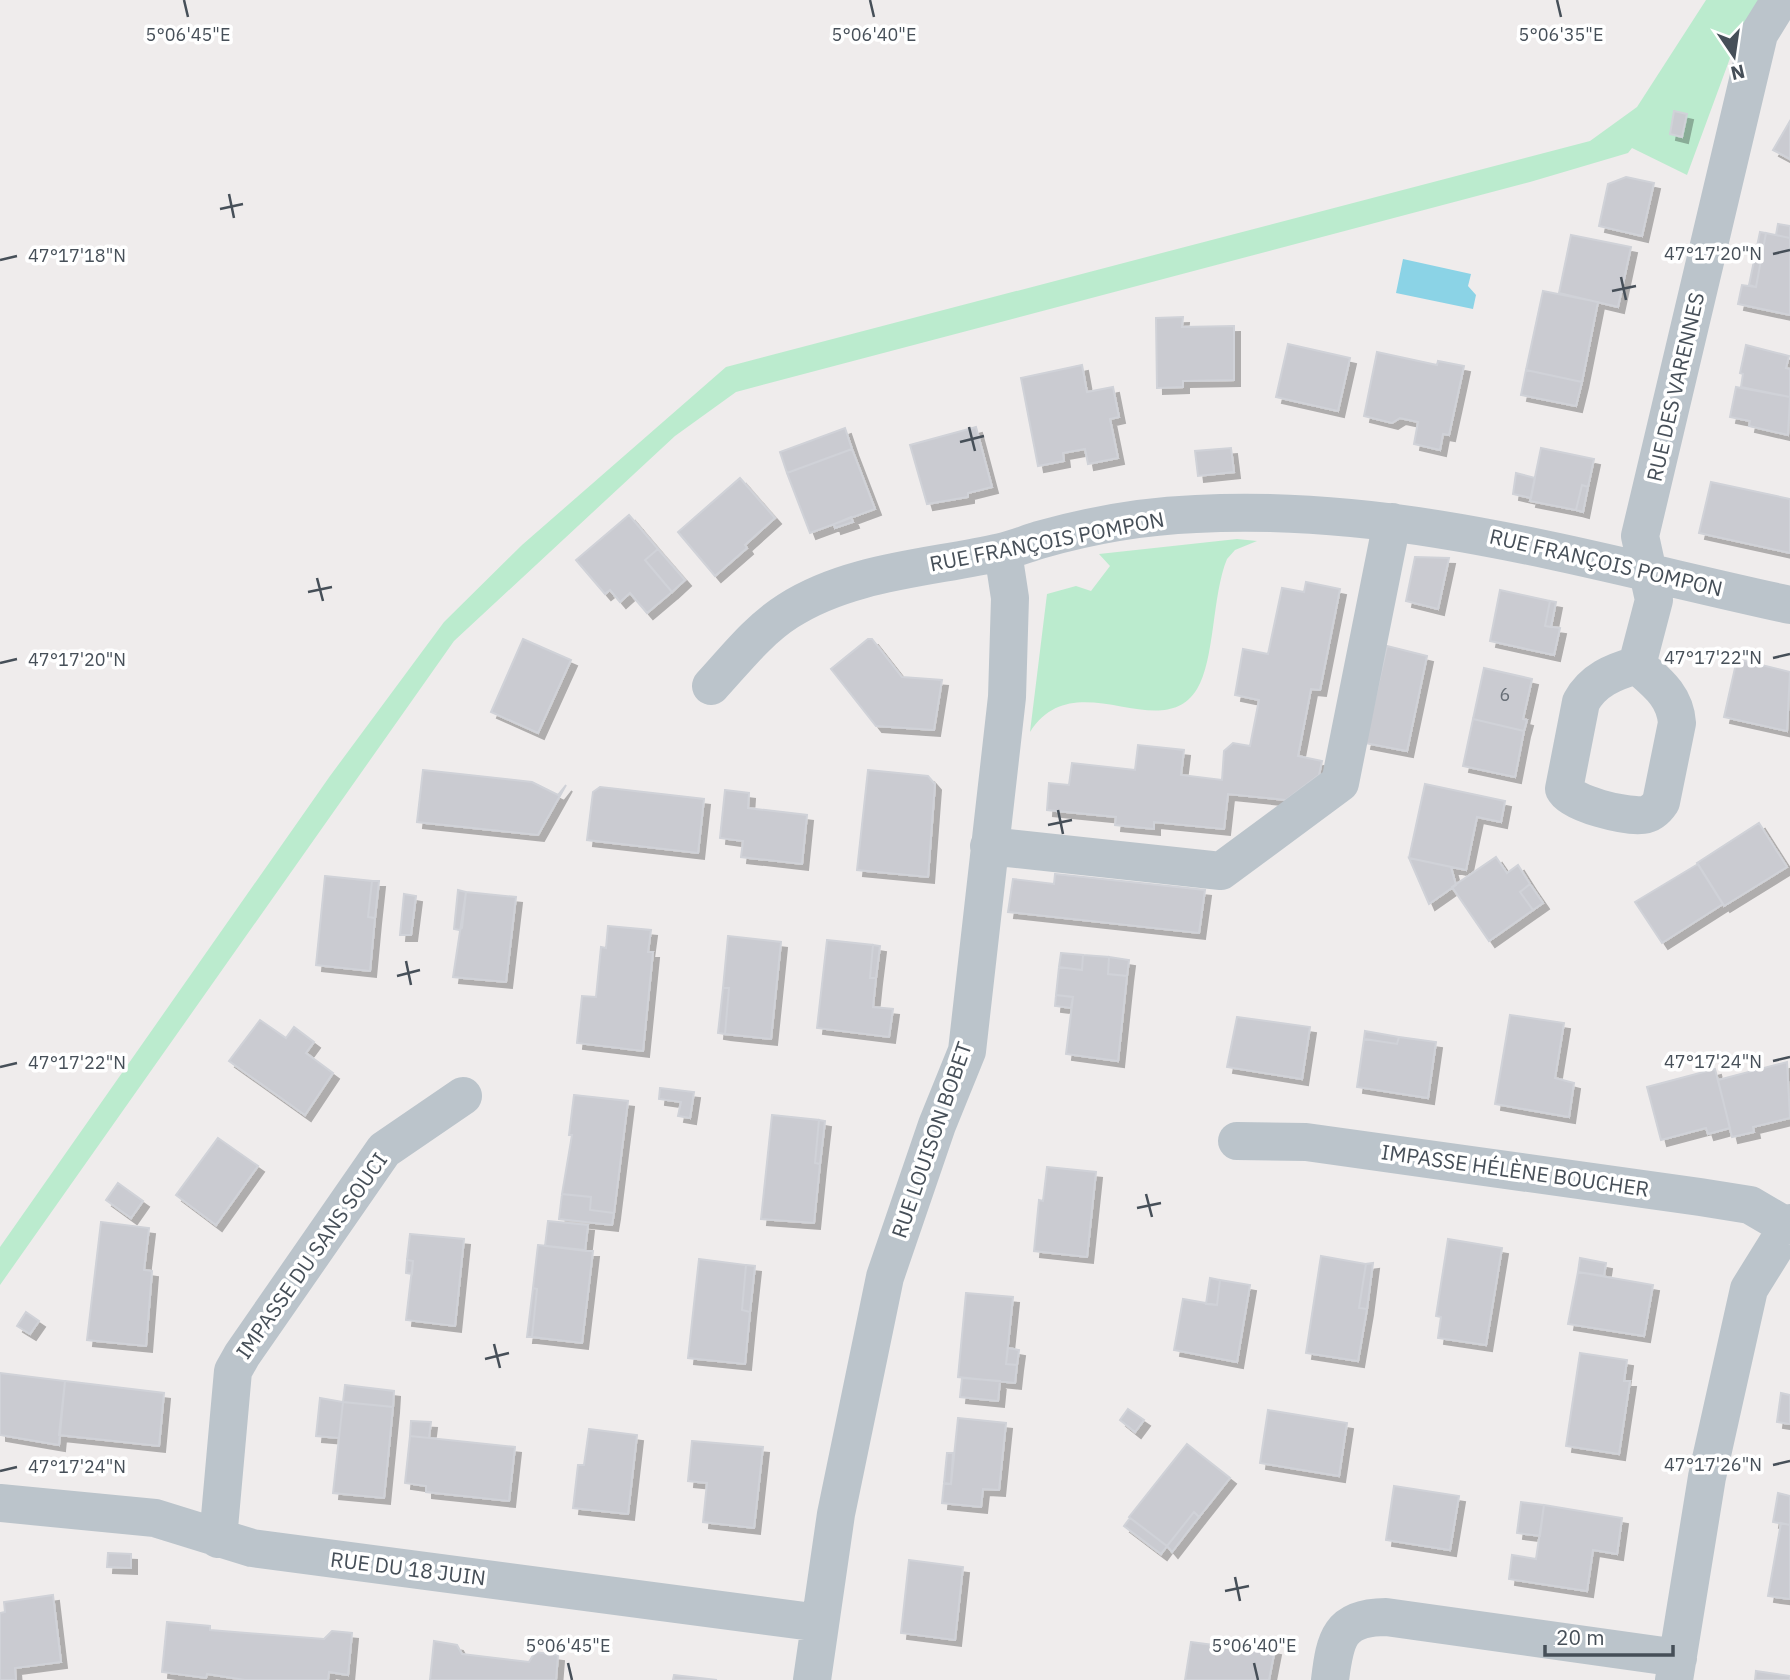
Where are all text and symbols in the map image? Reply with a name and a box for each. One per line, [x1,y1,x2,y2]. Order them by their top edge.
north arrow [1699,21,1769,91]
text: 5°06'45"E [146,23,230,46]
text: 5°06'40"E [832,23,916,46]
text: 5°06'35"E [1519,23,1603,46]
text: N [1728,59,1747,86]
text: 47°17'20"N [1664,242,1762,265]
text: 47°17'18"N [28,244,126,267]
street label: RUE DES VARENNES [1640,289,1710,484]
street label: RUE FRANÇOIS POMPON [927,505,1166,578]
street label: RUE FRANÇOIS POMPON [1487,522,1726,602]
text: 47°17'22"N [1664,646,1762,669]
text: 47°17'20"N [28,648,126,671]
house number: 6 [1500,683,1510,706]
street label: RUE LOUISON BOBET [884,1038,978,1241]
text: 47°17'24"N [1664,1050,1762,1073]
text: 47°17'22"N [28,1051,126,1074]
street label: IMPASSE HÉLÈNE BOUCHER [1379,1137,1651,1203]
street label: IMPASSE DU SANS SOUCI [229,1147,393,1364]
text: 47°17'26"N [1664,1453,1762,1476]
text: 47°17'24"N [28,1455,126,1478]
street label: RUE DU 18 JUIN [329,1545,487,1591]
scale bar [1545,1614,1673,1658]
text: 20 m [1556,1623,1605,1651]
text: 5°06'45"E [526,1634,610,1657]
text: 5°06'40"E [1212,1634,1296,1657]

